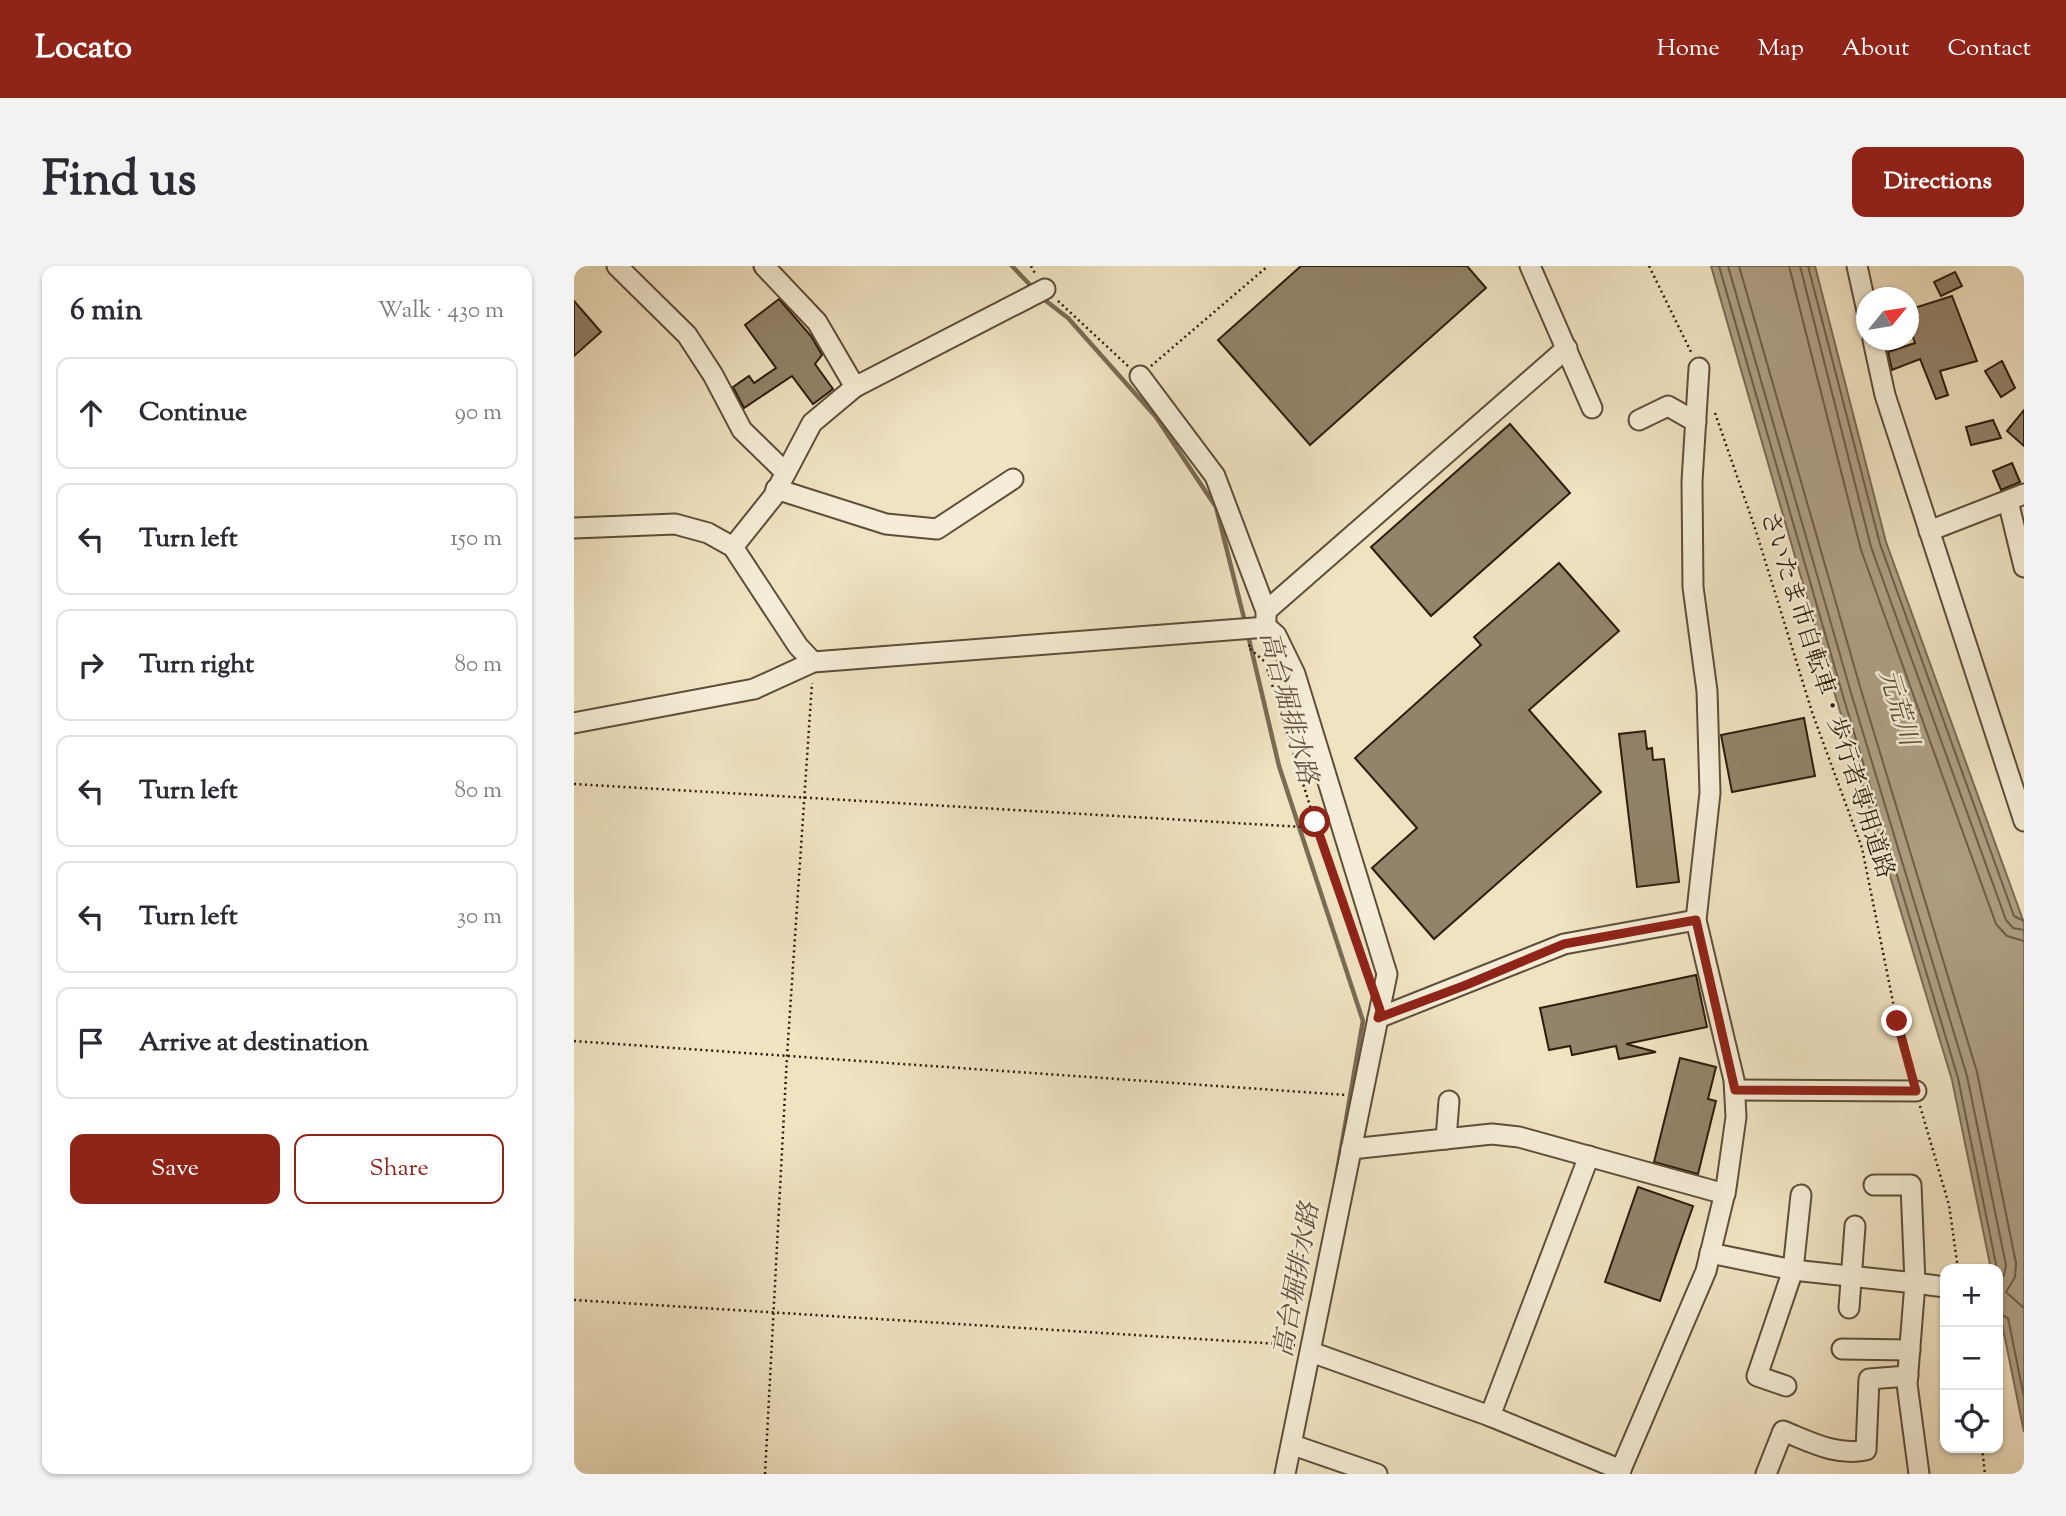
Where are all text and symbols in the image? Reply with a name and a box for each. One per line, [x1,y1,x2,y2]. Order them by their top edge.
text: Locato [35,25,132,73]
text: Home [1657,32,1720,66]
text: Map [1758,32,1804,66]
text: About [1842,32,1909,66]
text: Contact [1947,32,2031,66]
text: Find us [42,147,196,217]
button: Directions [1852,147,2024,217]
north arrow [1856,287,1919,350]
text: 6 min [70,290,142,333]
text: Walk · 430 m [378,295,504,328]
icon: ahead [72,394,110,432]
text: Continue [139,395,247,432]
text: 90 m [455,397,502,430]
street label: さいたま市自転車・歩行者専用道路 [1751,507,1901,883]
icon: left [72,520,110,558]
text: Turn left [139,521,238,558]
text: 150 m [450,523,502,556]
water label: 高台堀排水路 [1249,628,1326,790]
icon: right [72,646,110,684]
text: Turn right [139,647,254,684]
text: 80 m [454,649,502,682]
water label: 元荒川 [1868,665,1927,754]
icon: left [72,772,110,810]
text: Turn left [139,773,238,810]
text: 80 m [454,775,502,808]
route start [1299,806,1330,837]
icon: left [72,898,110,936]
text: Turn left [139,899,238,936]
text: 30 m [457,901,502,934]
route end [1881,1005,1912,1036]
icon: arrive [72,1024,110,1062]
text: Arrive at destination [139,1025,369,1062]
button: Save [70,1134,280,1204]
button: Share [294,1134,504,1204]
water label: 高台堀排水路 [1266,1198,1330,1360]
map controls [1940,1264,2003,1453]
button: + [1940,1264,2003,1327]
button: − [1940,1327,2003,1390]
button: locate [1940,1390,2003,1453]

